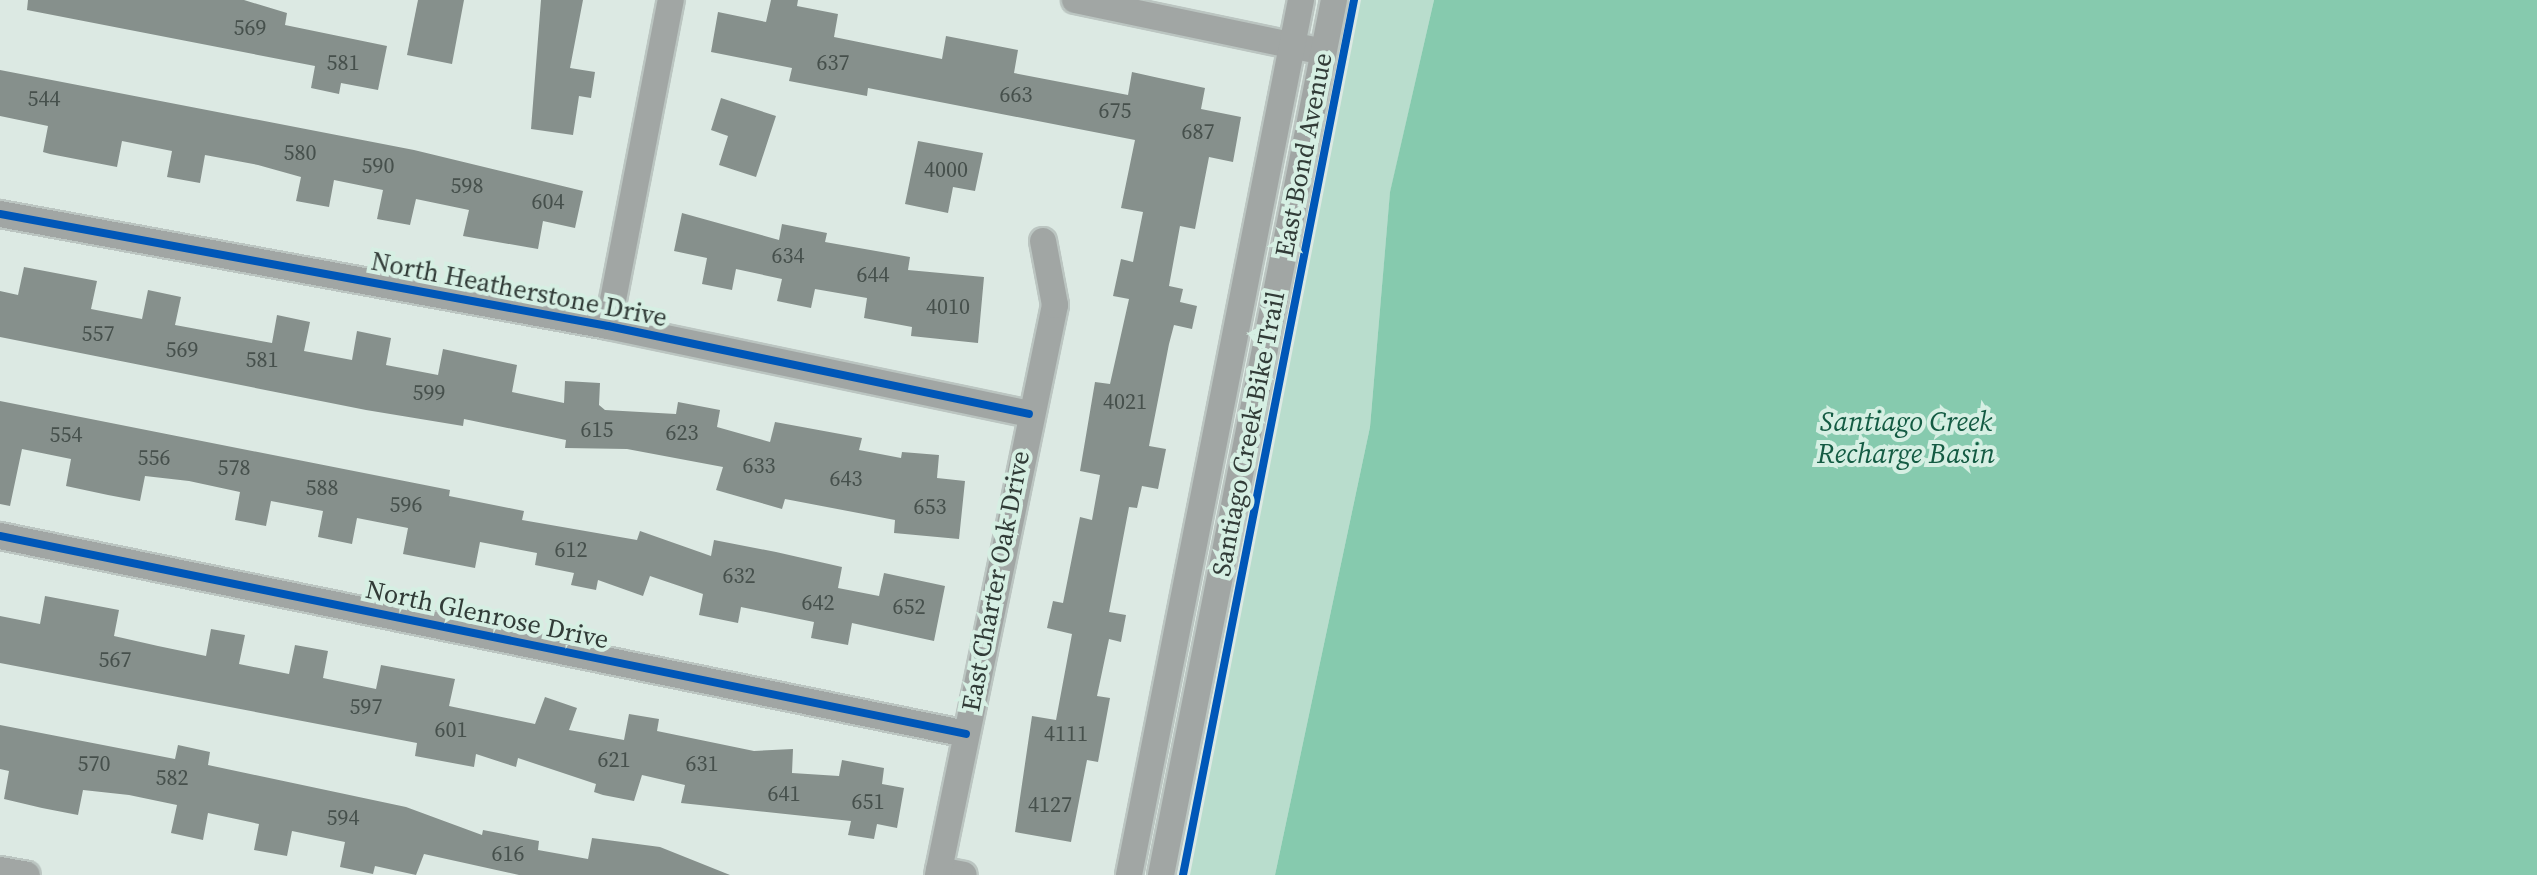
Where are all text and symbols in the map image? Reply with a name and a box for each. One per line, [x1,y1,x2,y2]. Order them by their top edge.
house number: 569 [234,15,266,41]
house number: 581 [327,50,359,76]
house number: 637 [817,50,849,76]
street label: East Bond Avenue [1269,50,1339,260]
house number: 663 [1000,82,1032,108]
house number: 544 [28,86,60,112]
house number: 675 [1099,98,1131,124]
house number: 687 [1182,119,1214,145]
house number: 580 [284,140,316,166]
house number: 590 [362,153,394,179]
house number: 4000 [924,157,968,183]
house number: 598 [451,173,483,199]
house number: 604 [532,189,564,215]
house number: 634 [772,243,804,269]
street label: North Heatherstone Drive [368,246,670,334]
house number: 644 [857,262,889,288]
street label: Santiago Creek Bike Trail [1206,289,1292,579]
house number: 4010 [926,294,970,320]
house number: 557 [82,321,114,347]
house number: 569 [166,337,198,363]
house number: 581 [246,347,278,373]
house number: 599 [413,380,445,406]
house number: 4021 [1103,389,1147,415]
water label: Santiago Creek Recharge Basin [1817,404,1995,470]
house number: 615 [581,417,613,443]
house number: 623 [666,420,698,446]
house number: 554 [50,422,82,448]
house number: 556 [138,445,170,471]
street label: East Charter Oak Drive [955,448,1037,714]
house number: 633 [743,453,775,479]
house number: 578 [218,455,250,481]
house number: 643 [830,466,862,492]
house number: 588 [306,475,338,501]
house number: 596 [390,492,422,518]
house number: 653 [914,494,946,520]
house number: 612 [555,537,587,563]
house number: 632 [723,563,755,589]
street label: North Glenrose Drive [363,574,611,656]
house number: 642 [802,590,834,616]
house number: 652 [893,594,925,620]
house number: 567 [99,647,131,673]
house number: 597 [350,694,382,720]
house number: 601 [435,717,467,743]
house number: 4111 [1044,721,1088,747]
house number: 621 [598,747,630,773]
house number: 570 [78,751,110,777]
house number: 631 [686,751,718,777]
house number: 582 [156,765,188,791]
house number: 641 [768,781,800,807]
house number: 651 [852,789,884,815]
house number: 4127 [1028,792,1072,818]
house number: 594 [327,805,359,831]
house number: 616 [492,841,524,867]

